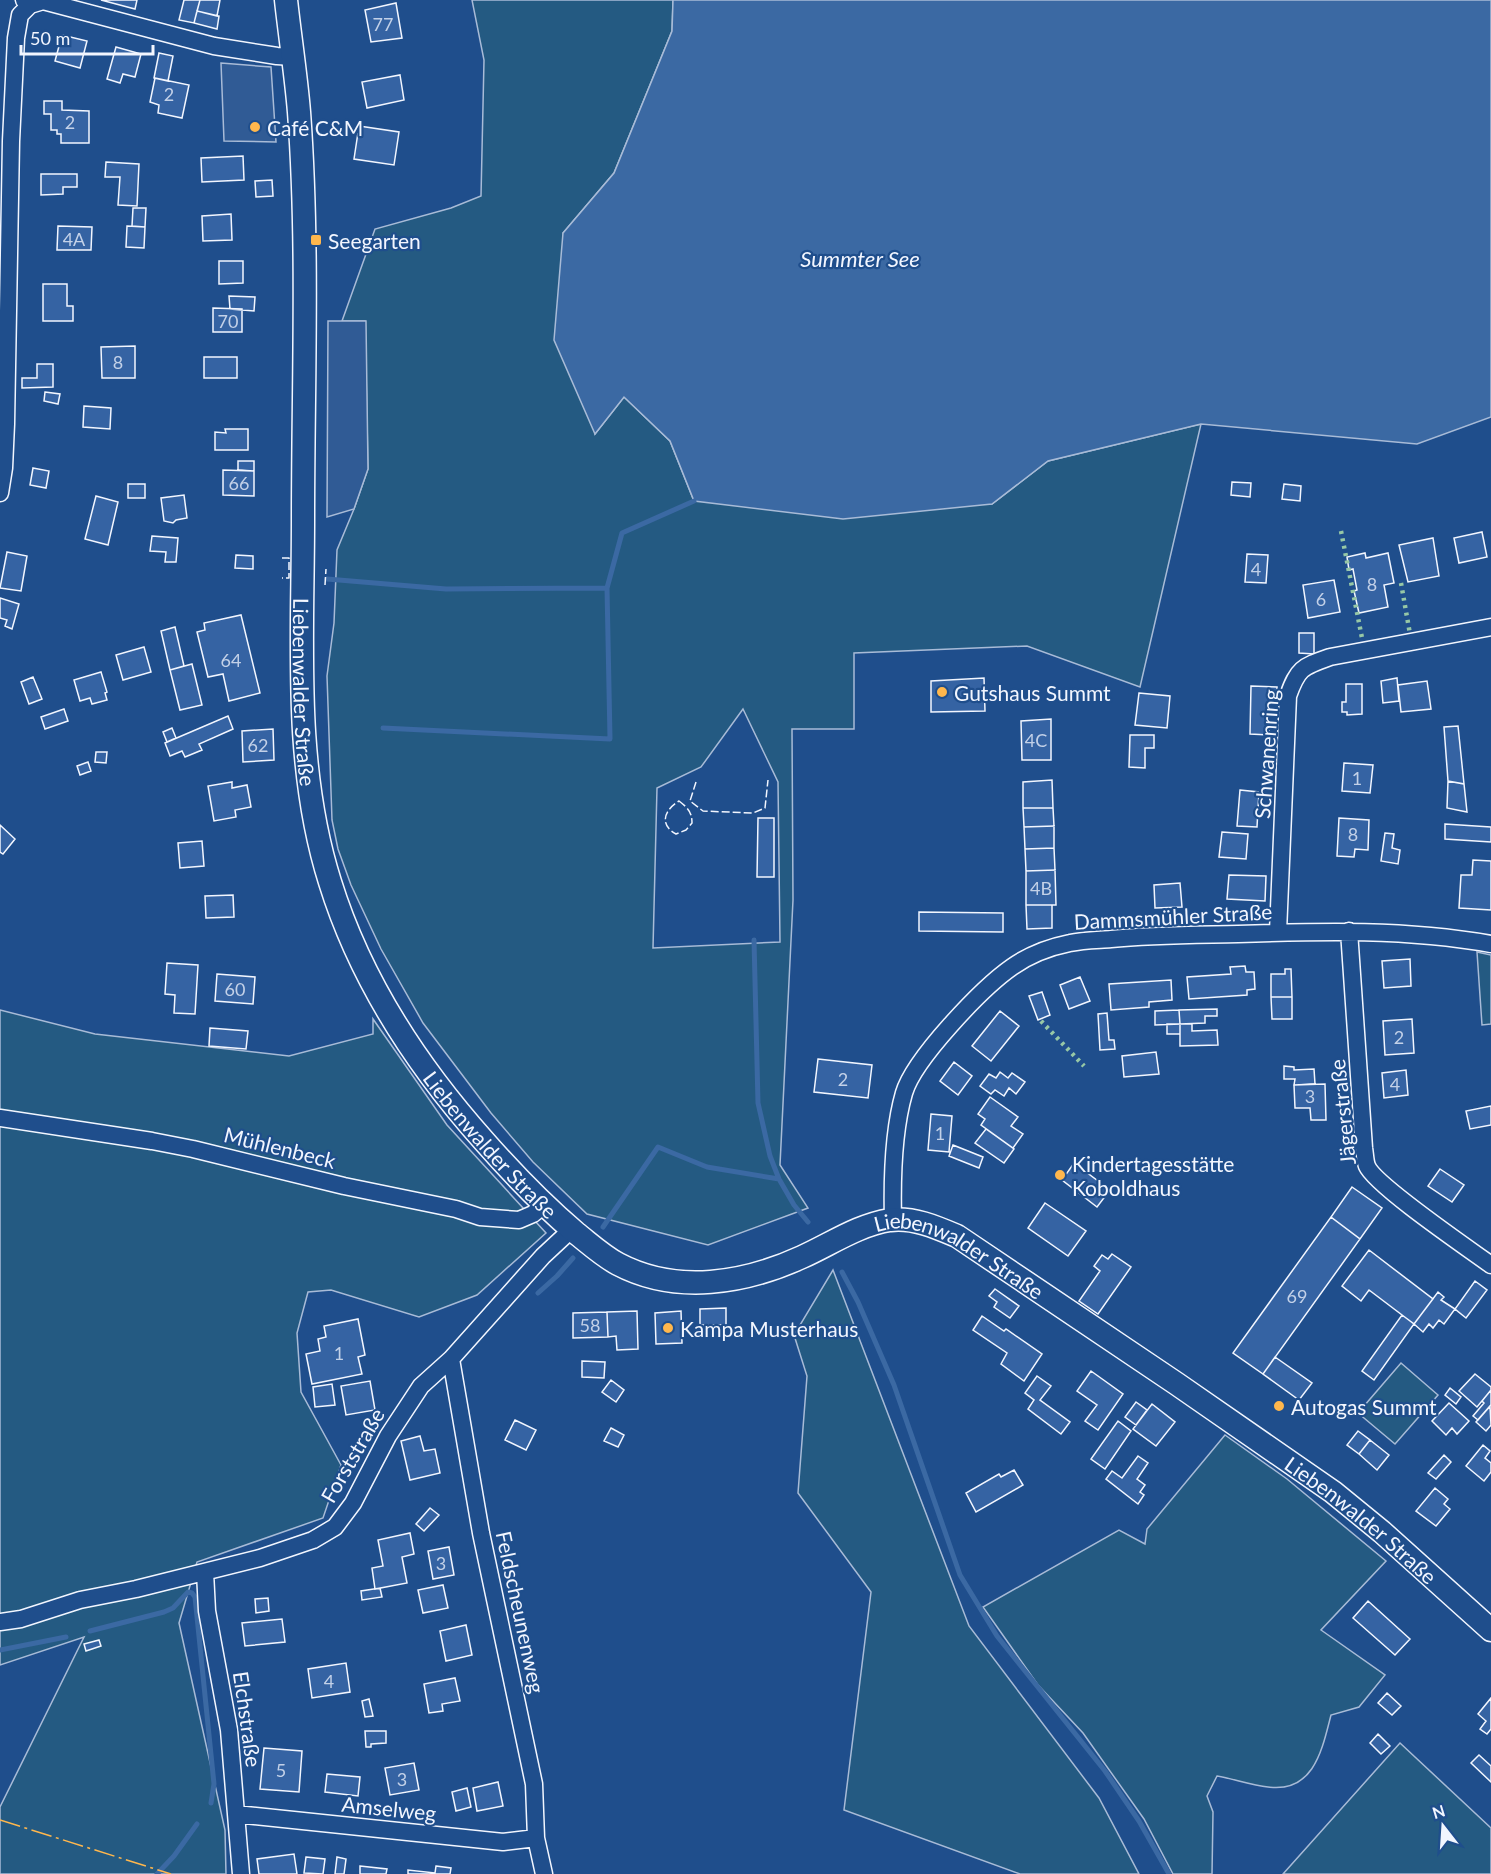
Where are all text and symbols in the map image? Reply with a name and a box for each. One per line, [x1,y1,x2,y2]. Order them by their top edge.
house number: 77 [373,13,393,35]
scale bar [21,18,153,56]
text: 50 m [30,27,70,49]
house number: 2 [164,83,174,105]
house number: 2 [65,111,75,133]
place label: Café C&M [267,115,363,140]
marker: Café C&M [248,120,262,134]
house number: 4A [63,228,86,250]
place label: Seegarten [328,228,421,253]
marker: Seegarten [309,233,323,247]
water label: Summter See [800,245,920,272]
house number: 70 [218,310,238,332]
house number: 8 [113,351,123,373]
house number: 66 [229,472,249,494]
house number: 4 [1251,558,1261,580]
house number: 8 [1367,573,1377,595]
house number: 6 [1316,588,1326,610]
street label: Liebenwalder Straße [289,598,322,788]
house number: 64 [221,649,241,671]
place label: Gutshaus Summt [954,680,1111,705]
marker: Gutshaus Summt [935,685,949,699]
street label: Schwanenring [1249,688,1283,820]
house number: 4C [1025,729,1047,751]
house number: 62 [248,734,268,756]
house number: 1 [1352,767,1362,789]
house number: 8 [1348,823,1358,845]
house number: 4B [1030,877,1052,899]
street label: Dammsmühler Straße [1073,898,1273,934]
house number: 60 [225,978,245,1000]
house number: 2 [1394,1026,1404,1048]
street label: Jägerstraße [1324,1058,1360,1166]
street label: Liebenwalder Straße [419,1066,563,1223]
house number: 2 [838,1068,848,1090]
house number: 4 [1390,1073,1400,1095]
house number: 3 [1305,1085,1315,1107]
street label: Mühlenbeck [222,1121,339,1173]
house number: 1 [935,1122,945,1144]
place label: Kindertagesstätte Koboldhaus [1072,1151,1234,1200]
marker: Kindertagesstätte Koboldhaus [1053,1168,1067,1182]
street label: Liebenwalder Straße [871,1207,1049,1303]
house number: 69 [1287,1285,1307,1307]
house number: 58 [580,1314,600,1336]
place label: Kampa Musterhaus [680,1316,858,1341]
marker: Kampa Musterhaus [661,1321,675,1335]
house number: 1 [334,1342,344,1364]
place label: Autogas Summt [1291,1394,1437,1419]
marker: Autogas Summt [1272,1399,1286,1413]
street label: Forststraße [315,1403,389,1507]
street label: Liebenwalder Straße [1281,1450,1442,1588]
street label: Feldscheunenweg [492,1529,550,1695]
house number: 3 [436,1552,446,1574]
street label: Elchstraße [229,1669,267,1769]
house number: 4 [324,1670,334,1692]
house number: 5 [276,1759,286,1781]
house number: 3 [397,1768,407,1790]
street label: Amselweg [340,1791,438,1825]
north arrow [1413,1796,1473,1856]
text: N [1430,1800,1447,1822]

